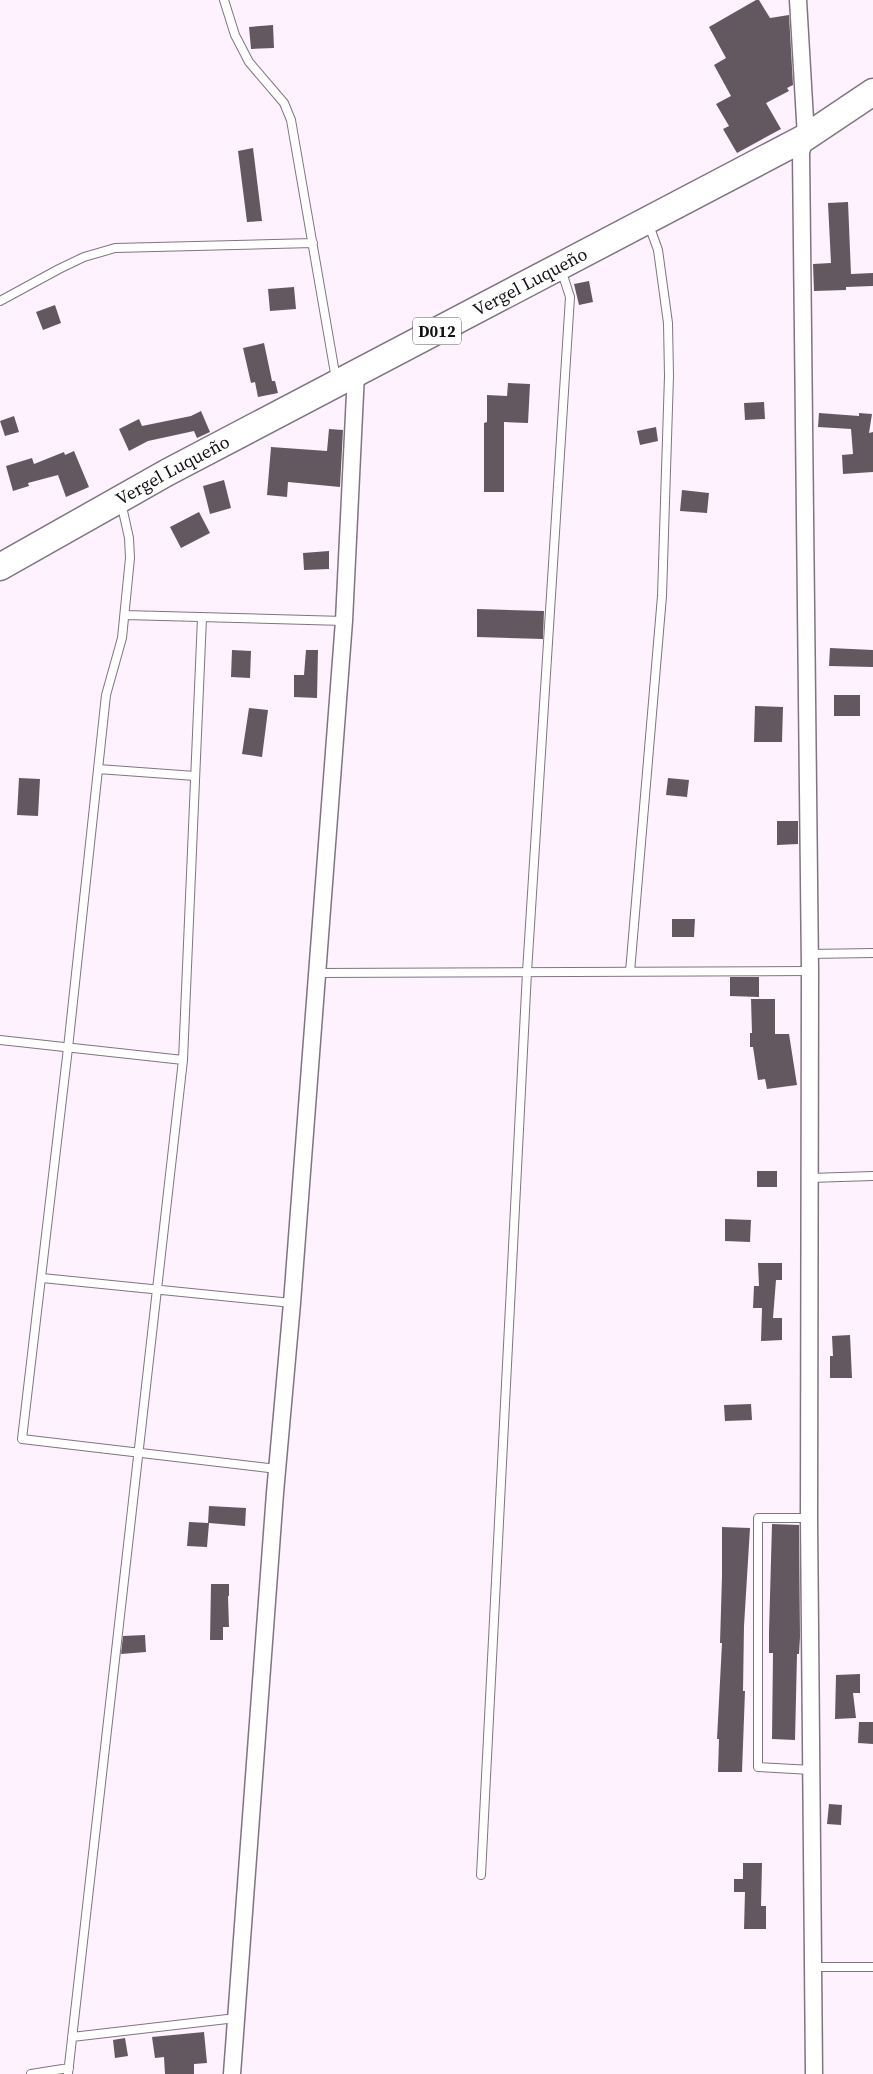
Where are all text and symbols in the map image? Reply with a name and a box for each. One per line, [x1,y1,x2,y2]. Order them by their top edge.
street label: Vergel Luqueño [468,241,592,322]
road number: D012 [413,318,461,344]
street label: Vergel Luqueño [111,429,234,511]

